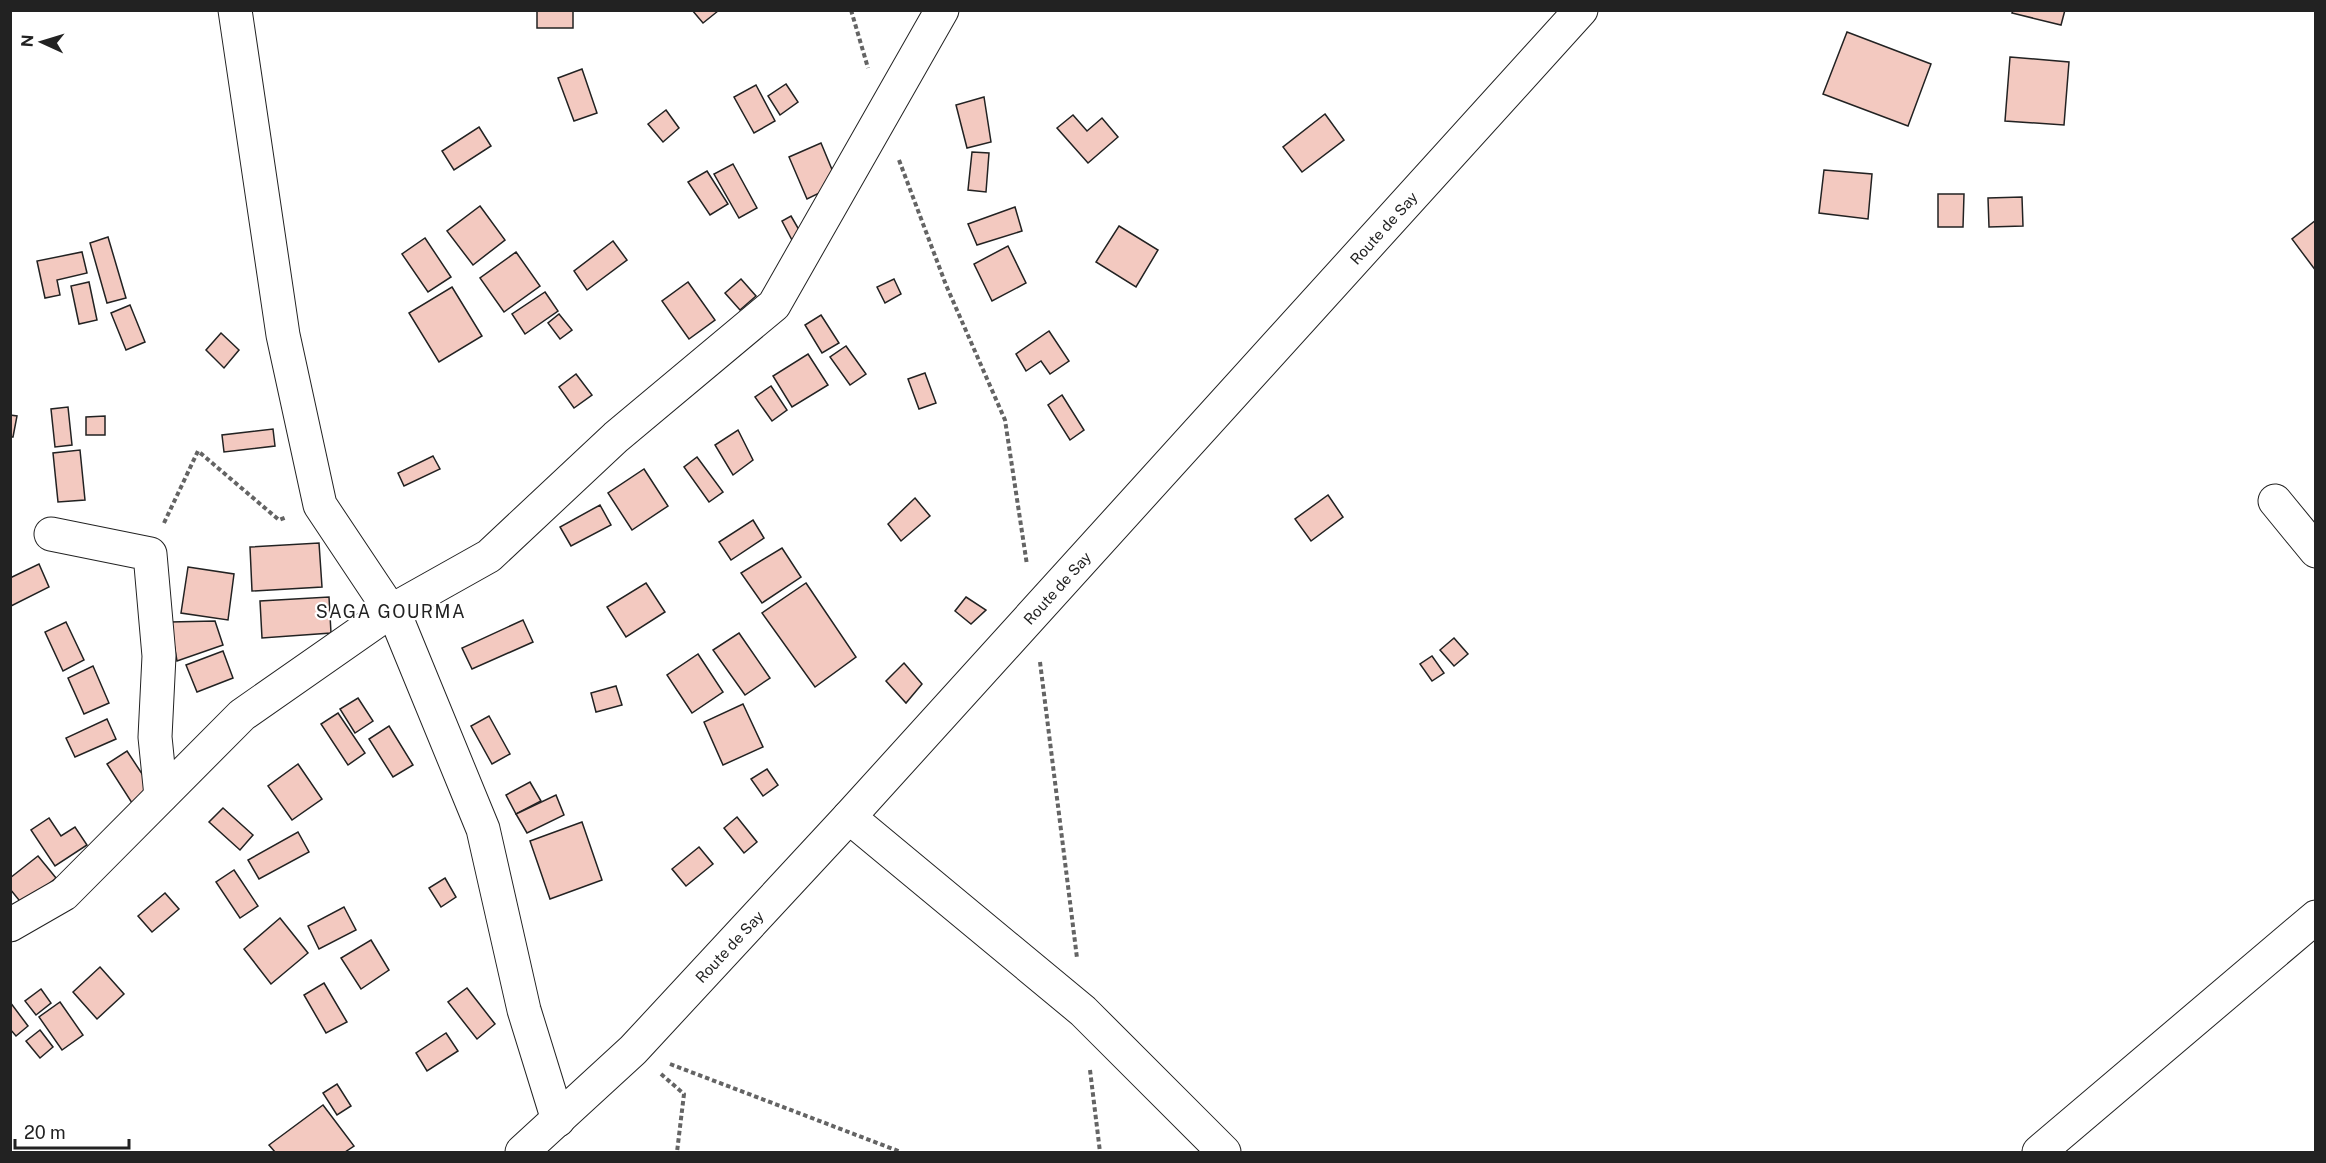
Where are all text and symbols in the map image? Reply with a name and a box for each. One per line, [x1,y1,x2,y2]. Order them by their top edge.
north arrow [12,12,72,72]
text: N [18,34,37,48]
street label: Route de Say [1346,188,1421,267]
street label: Route de Say [1020,548,1094,627]
district label: SAGA GOURMA [316,601,466,622]
street label: Route de Say [692,907,766,986]
scale bar [15,1112,129,1150]
text: 20 m [24,1122,66,1143]

